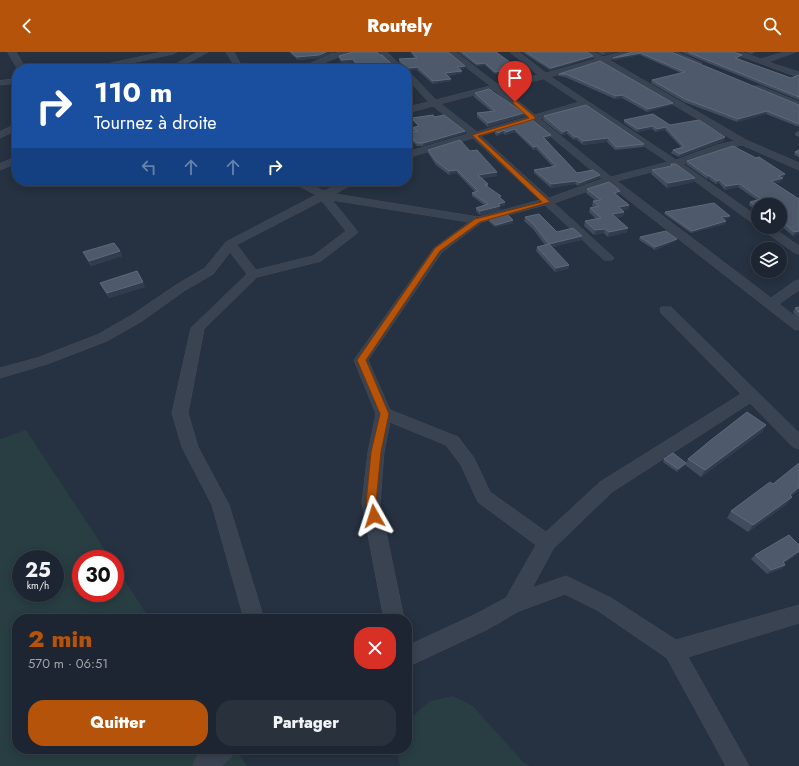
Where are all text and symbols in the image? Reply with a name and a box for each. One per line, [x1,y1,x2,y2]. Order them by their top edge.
text: Routely [367,13,432,39]
icon: back [16,15,38,37]
icon: search [761,15,783,37]
pin [498,61,532,102]
icon: arrive [504,67,526,89]
text: 110 m [94,72,172,113]
icon: right [28,80,80,132]
text: Tournez à droite [94,110,217,136]
icon: left [138,156,160,178]
icon: ahead [180,156,202,178]
icon: ahead [222,156,244,178]
icon: right [264,156,286,178]
map controls [751,198,787,278]
button: sound [751,198,787,234]
button: layers [751,242,787,278]
position arrow [353,495,395,537]
speed limit sign: 30 [72,550,124,602]
text: 25 [25,556,51,585]
text: km/h [27,578,49,593]
text: 2 min [28,621,92,656]
button: close [354,627,396,669]
text: 570 m · 06:51 [28,654,108,673]
button: Quitter [28,700,208,746]
button: Partager [216,700,396,746]

